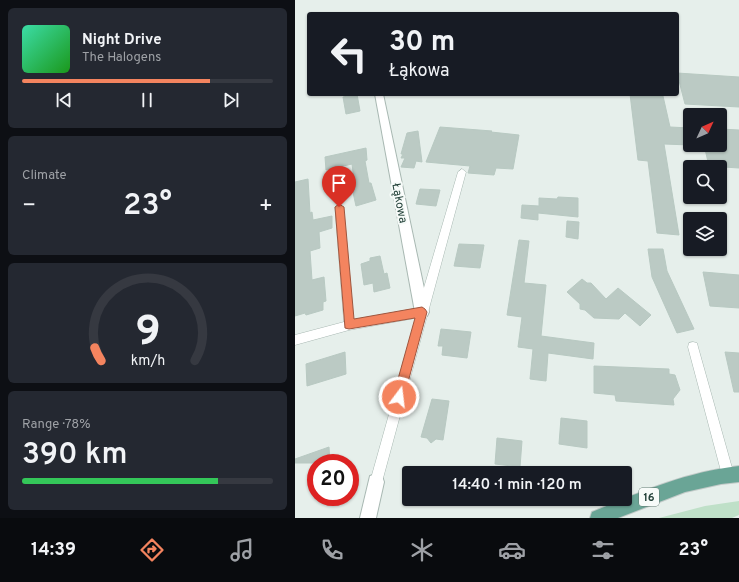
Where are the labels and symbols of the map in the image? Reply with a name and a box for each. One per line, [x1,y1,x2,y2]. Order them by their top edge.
north arrow [683,108,727,152]
pin [322,166,356,207]
street label: Łąkowa [387,182,411,225]
position arrow [378,376,420,418]
speed limit sign: 20 [307,454,359,506]
road number: 16 [639,488,659,506]

